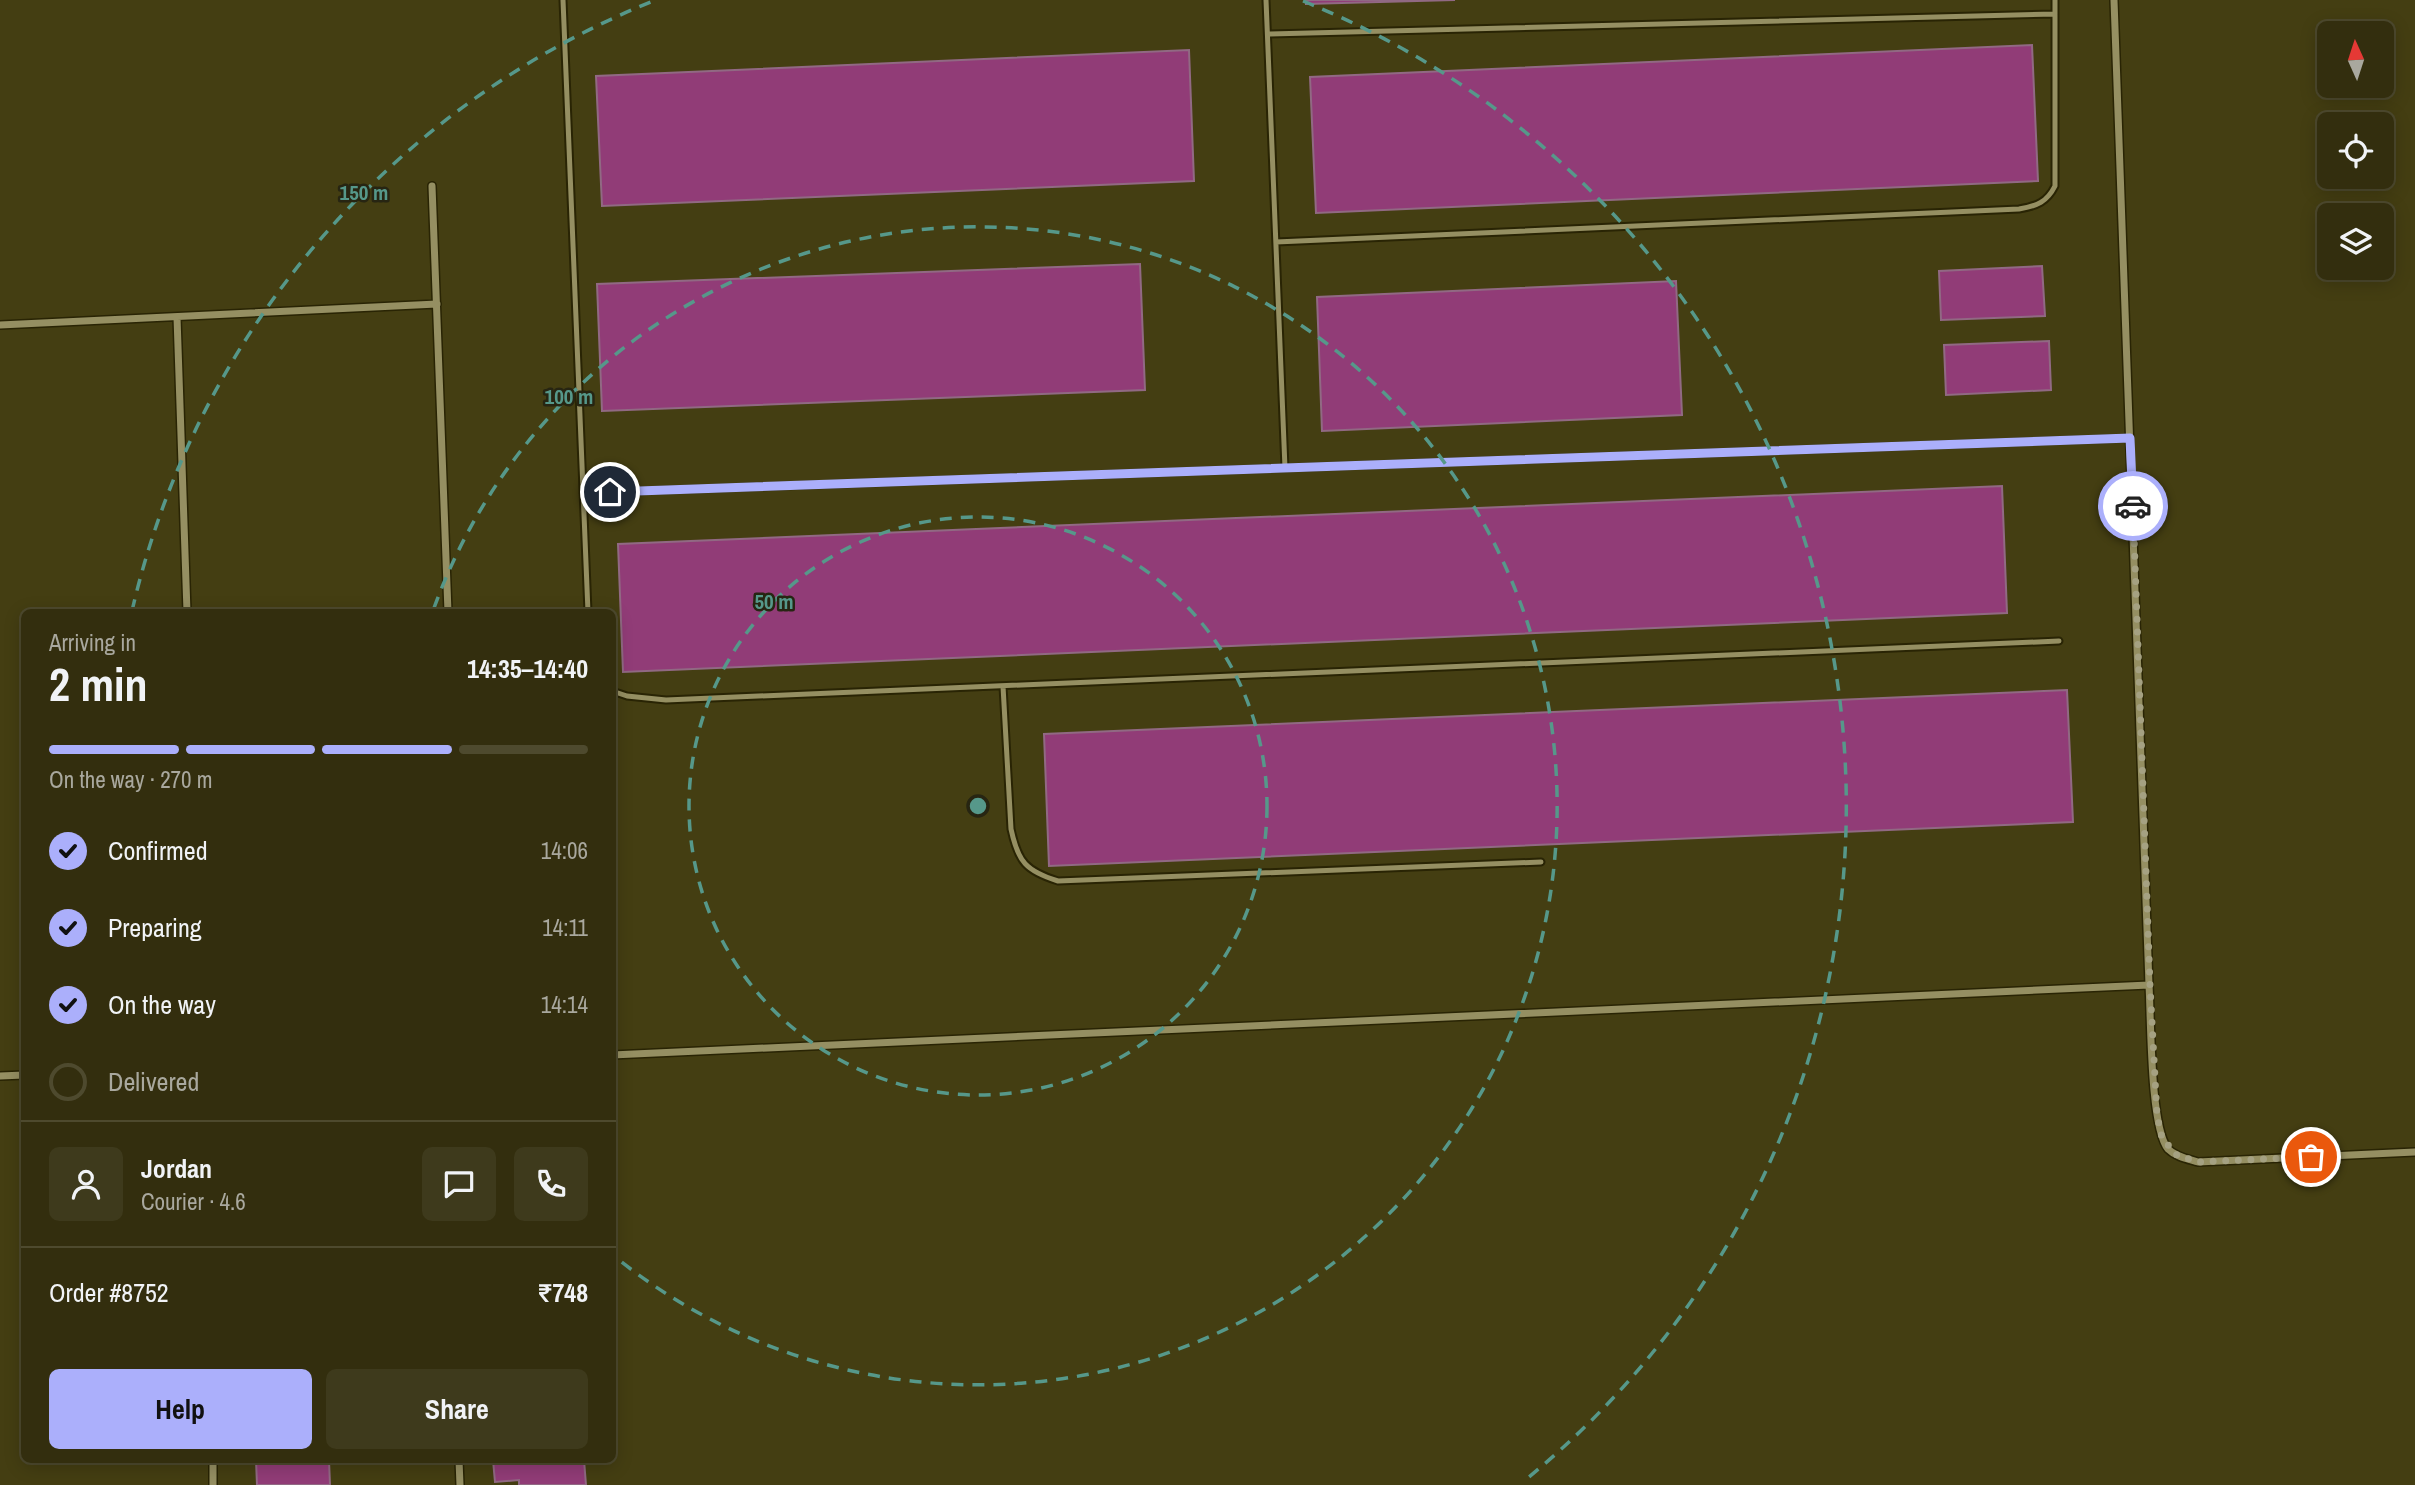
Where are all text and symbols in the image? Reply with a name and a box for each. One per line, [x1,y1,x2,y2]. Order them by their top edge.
north arrow [2317,21,2394,98]
map controls [2317,21,2394,280]
button: locate [2317,112,2394,189]
text: 150 m [340,178,388,207]
button: layers [2317,203,2394,280]
text: 100 m [545,382,593,411]
pin [580,462,640,522]
courier [2098,471,2168,541]
icon: home [591,473,629,511]
icon: car [2114,487,2152,525]
text: 50 m [754,587,794,616]
text: Arriving in [49,627,136,658]
text: 14:35–14:40 [467,651,588,686]
text: 2 min [49,653,148,715]
text: On the way · 270 m [49,764,213,795]
centre of rings [966,794,990,818]
icon: check [49,832,87,870]
text: Confirmed [108,833,208,868]
text: 14:06 [541,835,588,866]
icon: check [49,909,87,947]
text: Preparing [108,910,202,945]
text: 14:11 [542,912,588,943]
icon: check [49,986,87,1024]
text: On the way [108,987,216,1022]
text: 14:14 [541,989,588,1020]
text: Delivered [108,1064,199,1099]
pin [2281,1127,2341,1187]
icon: bag [2292,1138,2330,1176]
button: person [49,1147,123,1221]
button: chat [422,1147,496,1221]
button: phone [514,1147,588,1221]
text: Jordan [141,1151,212,1186]
text: Courier · 4.6 [141,1186,246,1217]
text: Order #8752 [49,1275,169,1310]
text: ₹748 [537,1275,588,1310]
button: Help [49,1369,312,1449]
button: Share [326,1369,588,1449]

